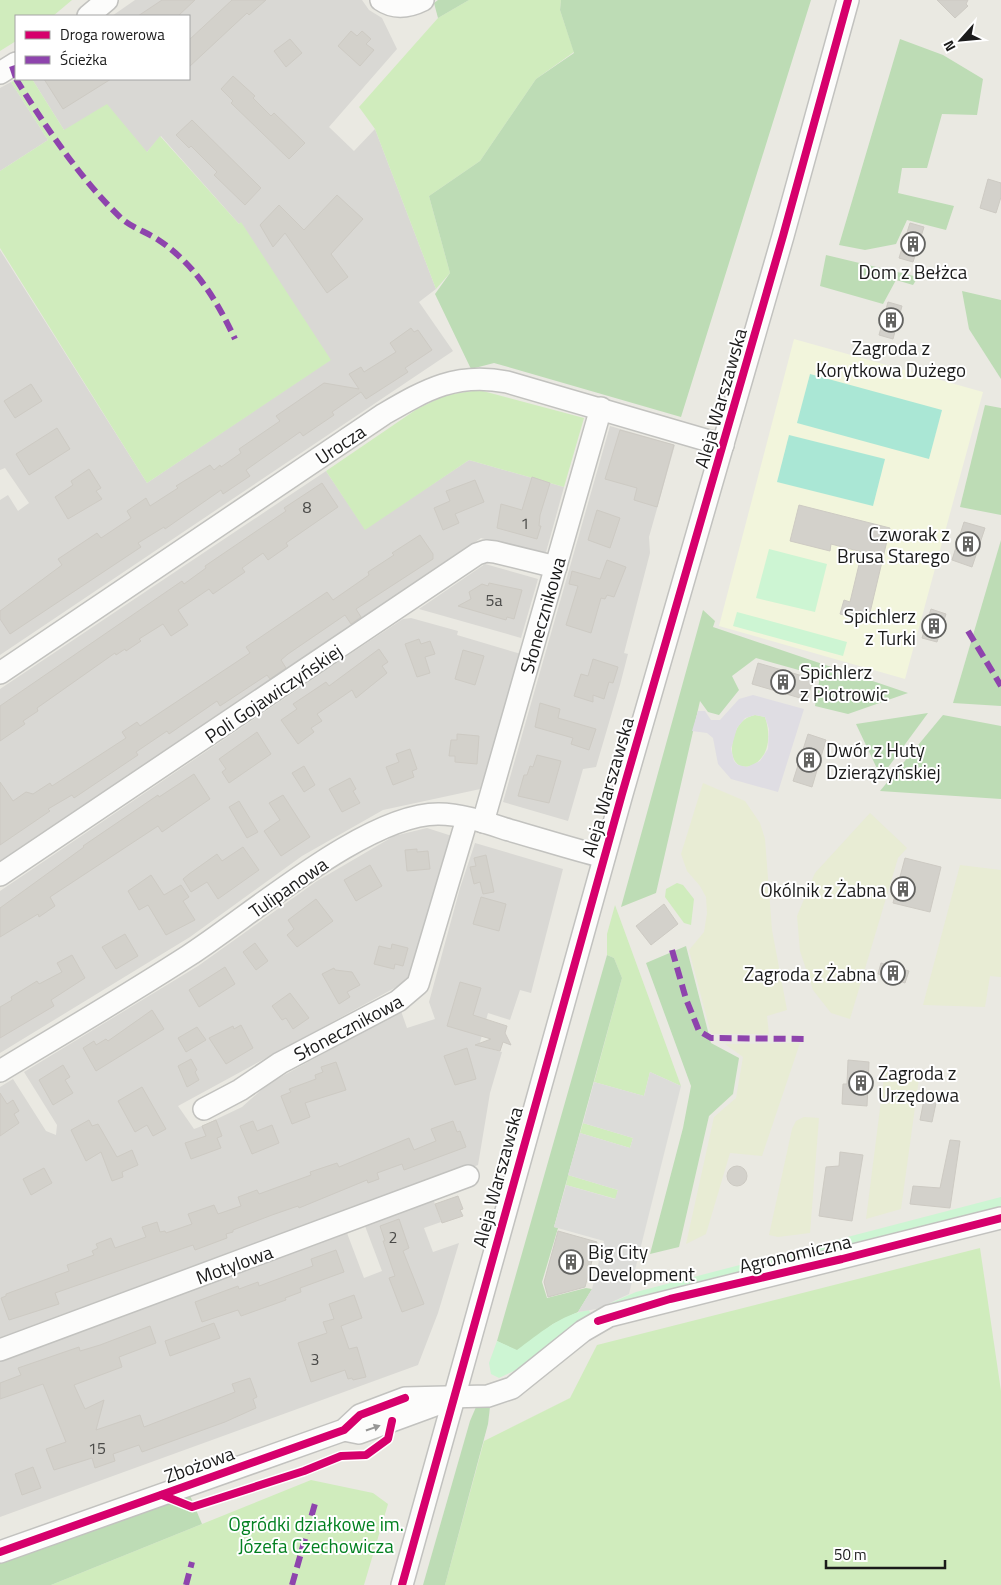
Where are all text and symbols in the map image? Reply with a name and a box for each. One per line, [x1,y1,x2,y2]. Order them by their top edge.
legend [15,15,190,80]
north arrow [936,15,986,65]
text: Droga rowerowa [60,23,165,46]
text: N [937,37,961,55]
text: Ścieżka [60,48,107,71]
building icon: Dom z Bełżca [900,231,926,257]
place label: Dom z Bełżca [859,257,968,286]
building icon: Zagroda z Korytkowa Dużego [878,307,904,333]
street label: Aleja Warszawska [686,324,754,472]
place label: Zagroda z Korytkowa Dużego [816,333,966,384]
street label: Urocza [309,416,371,471]
house number: 8 [303,495,312,519]
house number: 1 [521,511,529,535]
place label: Czworak z Brusa Starego [837,519,950,570]
building icon: Czworak z Brusa Starego [955,531,981,557]
street label: Słonecznikowa [512,553,573,677]
house number: 5a [486,588,502,612]
place label: Spichlerz z Turki [844,601,916,652]
building icon: Spichlerz z Turki [921,613,947,639]
street label: Poli Gojawiczyńskiej [198,636,348,750]
place label: Spichlerz z Piotrowic [800,657,888,708]
building icon: Spichlerz z Piotrowic [770,669,796,695]
street label: Aleja Warszawska [573,713,641,861]
place label: Dwór z Huty Dzierążyńskiej [826,735,941,786]
building icon: Dwór z Huty Dzierążyńskiej [796,747,822,773]
street label: Tulipanowa [243,849,334,925]
place label: Okólnik z Żabna [760,875,886,904]
building icon: Okólnik z Żabna [890,876,916,902]
place label: Zagroda z Żabna [744,959,876,988]
building icon: Zagroda z Żabna [880,960,906,986]
street label: Słonecznikowa [288,986,408,1068]
place label: Zagroda z Urzędowa [878,1058,959,1109]
building icon: Zagroda z Urzędowa [848,1070,874,1096]
street label: Aleja Warszawska [464,1103,530,1251]
house number: 2 [389,1225,397,1249]
street label: Agronomiczna [736,1226,854,1280]
street label: Motylowa [191,1237,277,1291]
place label: Big City Development [588,1237,695,1288]
building icon: Big City Development [558,1249,584,1275]
house number: 3 [311,1347,319,1371]
one-way arrow [366,1424,381,1432]
house number: 15 [88,1436,106,1460]
street label: Zbożowa [160,1438,239,1490]
park label: Ogródki działkowe im. Józefa Czechowicza [228,1509,404,1560]
scale bar [826,1538,945,1570]
text: 50 m [834,1543,867,1566]

